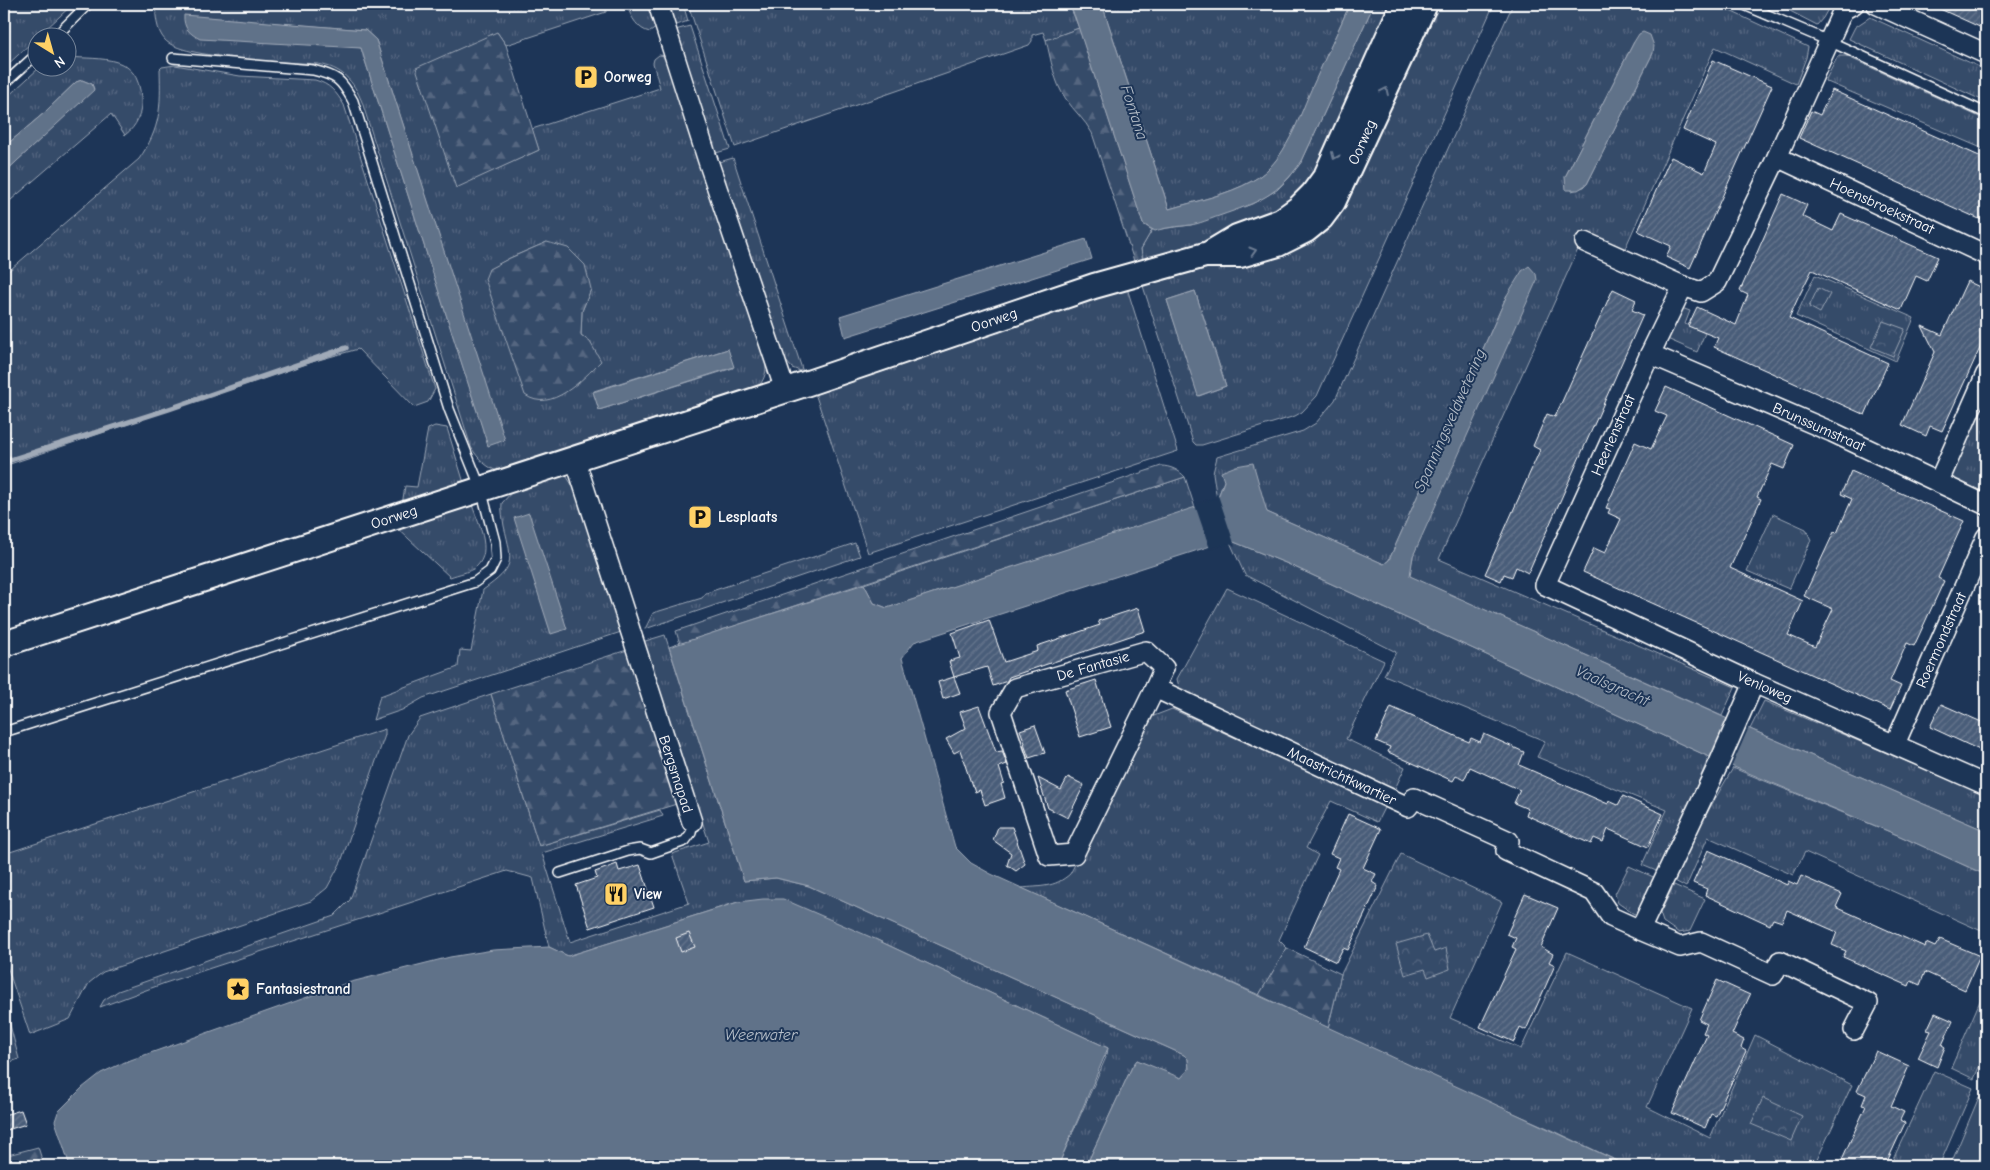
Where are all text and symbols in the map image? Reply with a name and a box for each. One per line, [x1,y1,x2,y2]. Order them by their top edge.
north arrow [28,28,78,78]
text: N [51,52,68,72]
parking icon: Oorweg [573,64,599,90]
place label: Oorweg [604,68,652,86]
water label: Fontana [1117,83,1151,142]
one-way arrow [1378,87,1389,96]
street label: Oorweg [1344,117,1380,167]
one-way arrow [1331,151,1342,160]
street label: Hoensbroekstraat [1827,174,1938,238]
one-way arrow [1249,246,1258,257]
street label: Oorweg [969,304,1019,336]
water label: Spanningsveldwetering [1410,346,1490,495]
street label: Heerlenstraat [1587,391,1639,478]
street label: Brunssumstraat [1770,398,1869,456]
street label: Oorweg [369,501,419,533]
parking icon: Lesplaats [687,504,713,530]
place label: Lesplaats [718,508,777,526]
street label: Roermondstraat [1912,589,1970,691]
street label: De Fantasie [1055,647,1132,685]
water label: Vaalsgracht [1573,662,1653,710]
street label: Venloweg [1735,667,1795,707]
street label: Bergsmapad [655,733,697,815]
street label: Maastrichtkwartier [1285,743,1399,809]
restaurant icon: View [603,881,629,907]
place label: View [634,885,662,903]
place icon: Fantasiestrand [225,976,251,1002]
place label: Fantasiestrand [256,980,351,998]
water label: Weerwater [725,1026,798,1044]

